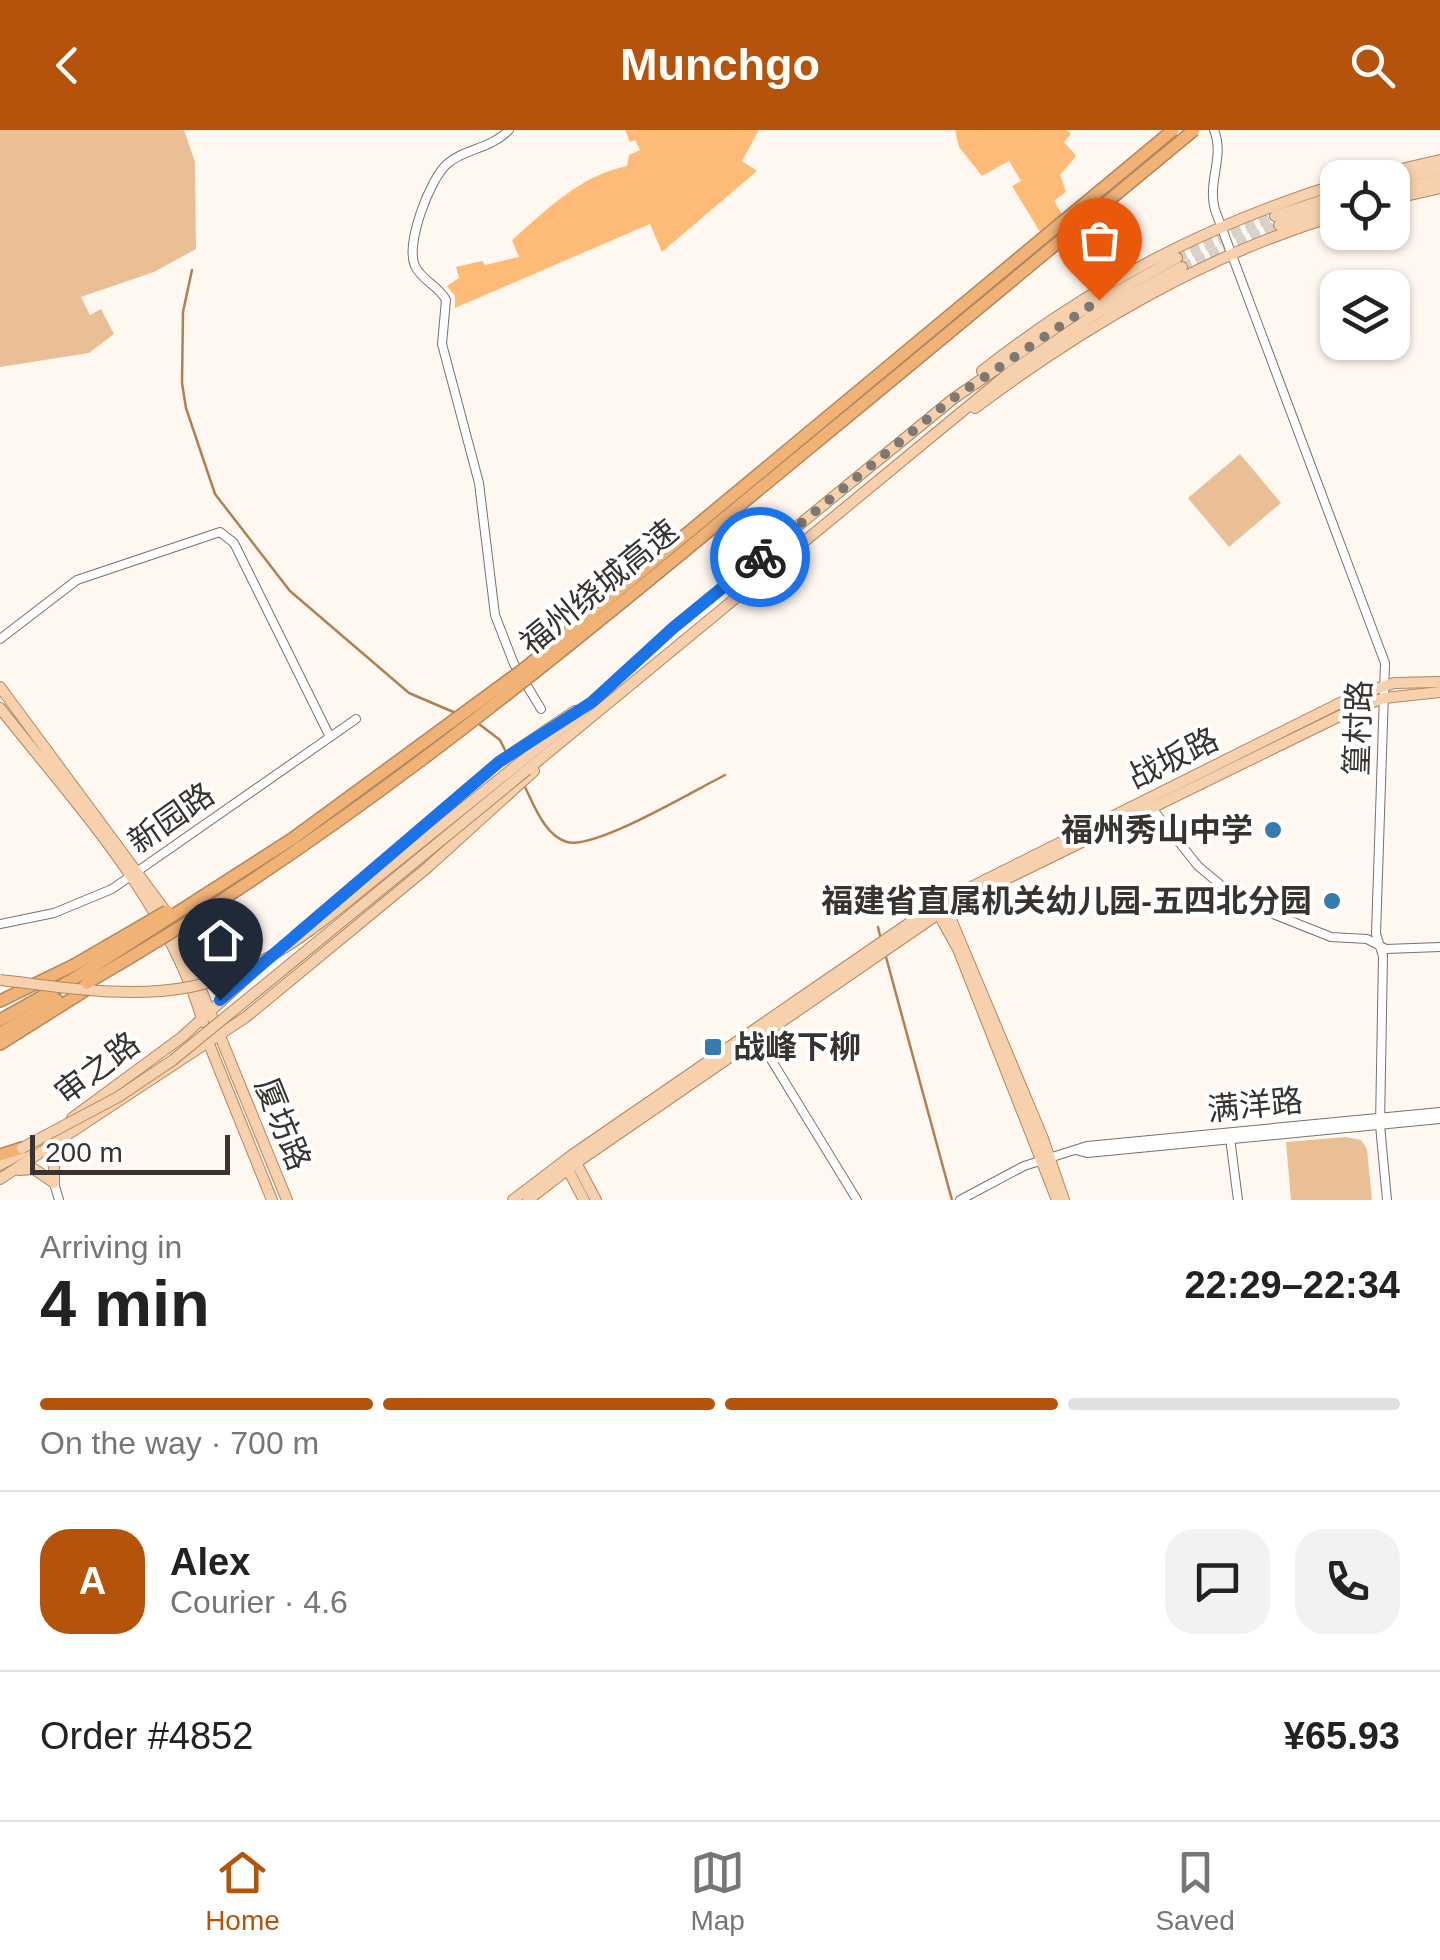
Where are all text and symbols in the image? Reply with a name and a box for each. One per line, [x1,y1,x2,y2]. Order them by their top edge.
icon: back [40,38,95,93]
icon: search [1345,38,1400,93]
text: Munchgo [620,39,820,90]
map controls [1320,160,1410,360]
button: locate [1320,160,1410,250]
pin [1057,198,1142,301]
icon: bag [1072,213,1127,268]
button: layers [1320,270,1410,360]
courier [710,507,810,607]
street label: 福州绕城高速 [513,513,685,661]
icon: bike [733,530,788,585]
street label: 篁村路 [1338,679,1378,777]
street label: 战坂路 [1122,721,1224,795]
street label: 新园路 [121,776,221,860]
place label: 福州秀山中学 [1061,812,1253,848]
marker: 福州秀山中学 [1262,819,1284,841]
place label: 福建省直属机关幼儿园-五四北分园 [821,883,1312,919]
marker: 福建省直属机关幼儿园-五四北分园 [1321,890,1343,912]
pin [178,898,263,1001]
icon: home [193,913,248,968]
street label: 审之路 [48,1025,146,1111]
place label: 战峰下柳 [733,1029,861,1065]
marker: 战峰下柳 [702,1036,724,1058]
street label: 厦坊路 [248,1073,318,1175]
street label: 满洋路 [1205,1082,1305,1128]
scale bar [30,1130,230,1174]
text: 200 m [45,1137,123,1168]
text: Arriving in [40,1229,182,1265]
text: 22:29–22:34 [1184,1264,1400,1306]
text: 4 min [40,1267,210,1340]
text: On the way · 700 m [40,1425,319,1461]
button: chat [1165,1529,1270,1634]
button: phone [1295,1529,1400,1634]
text: Alex [170,1541,250,1583]
text: A [79,1560,106,1602]
text: Courier · 4.6 [170,1584,348,1620]
text: Order #4852 [40,1715,253,1757]
text: ¥65.93 [1284,1715,1400,1757]
tab: Home [205,1845,280,1937]
tab: Map [690,1845,745,1937]
tab: Saved [1155,1845,1235,1937]

